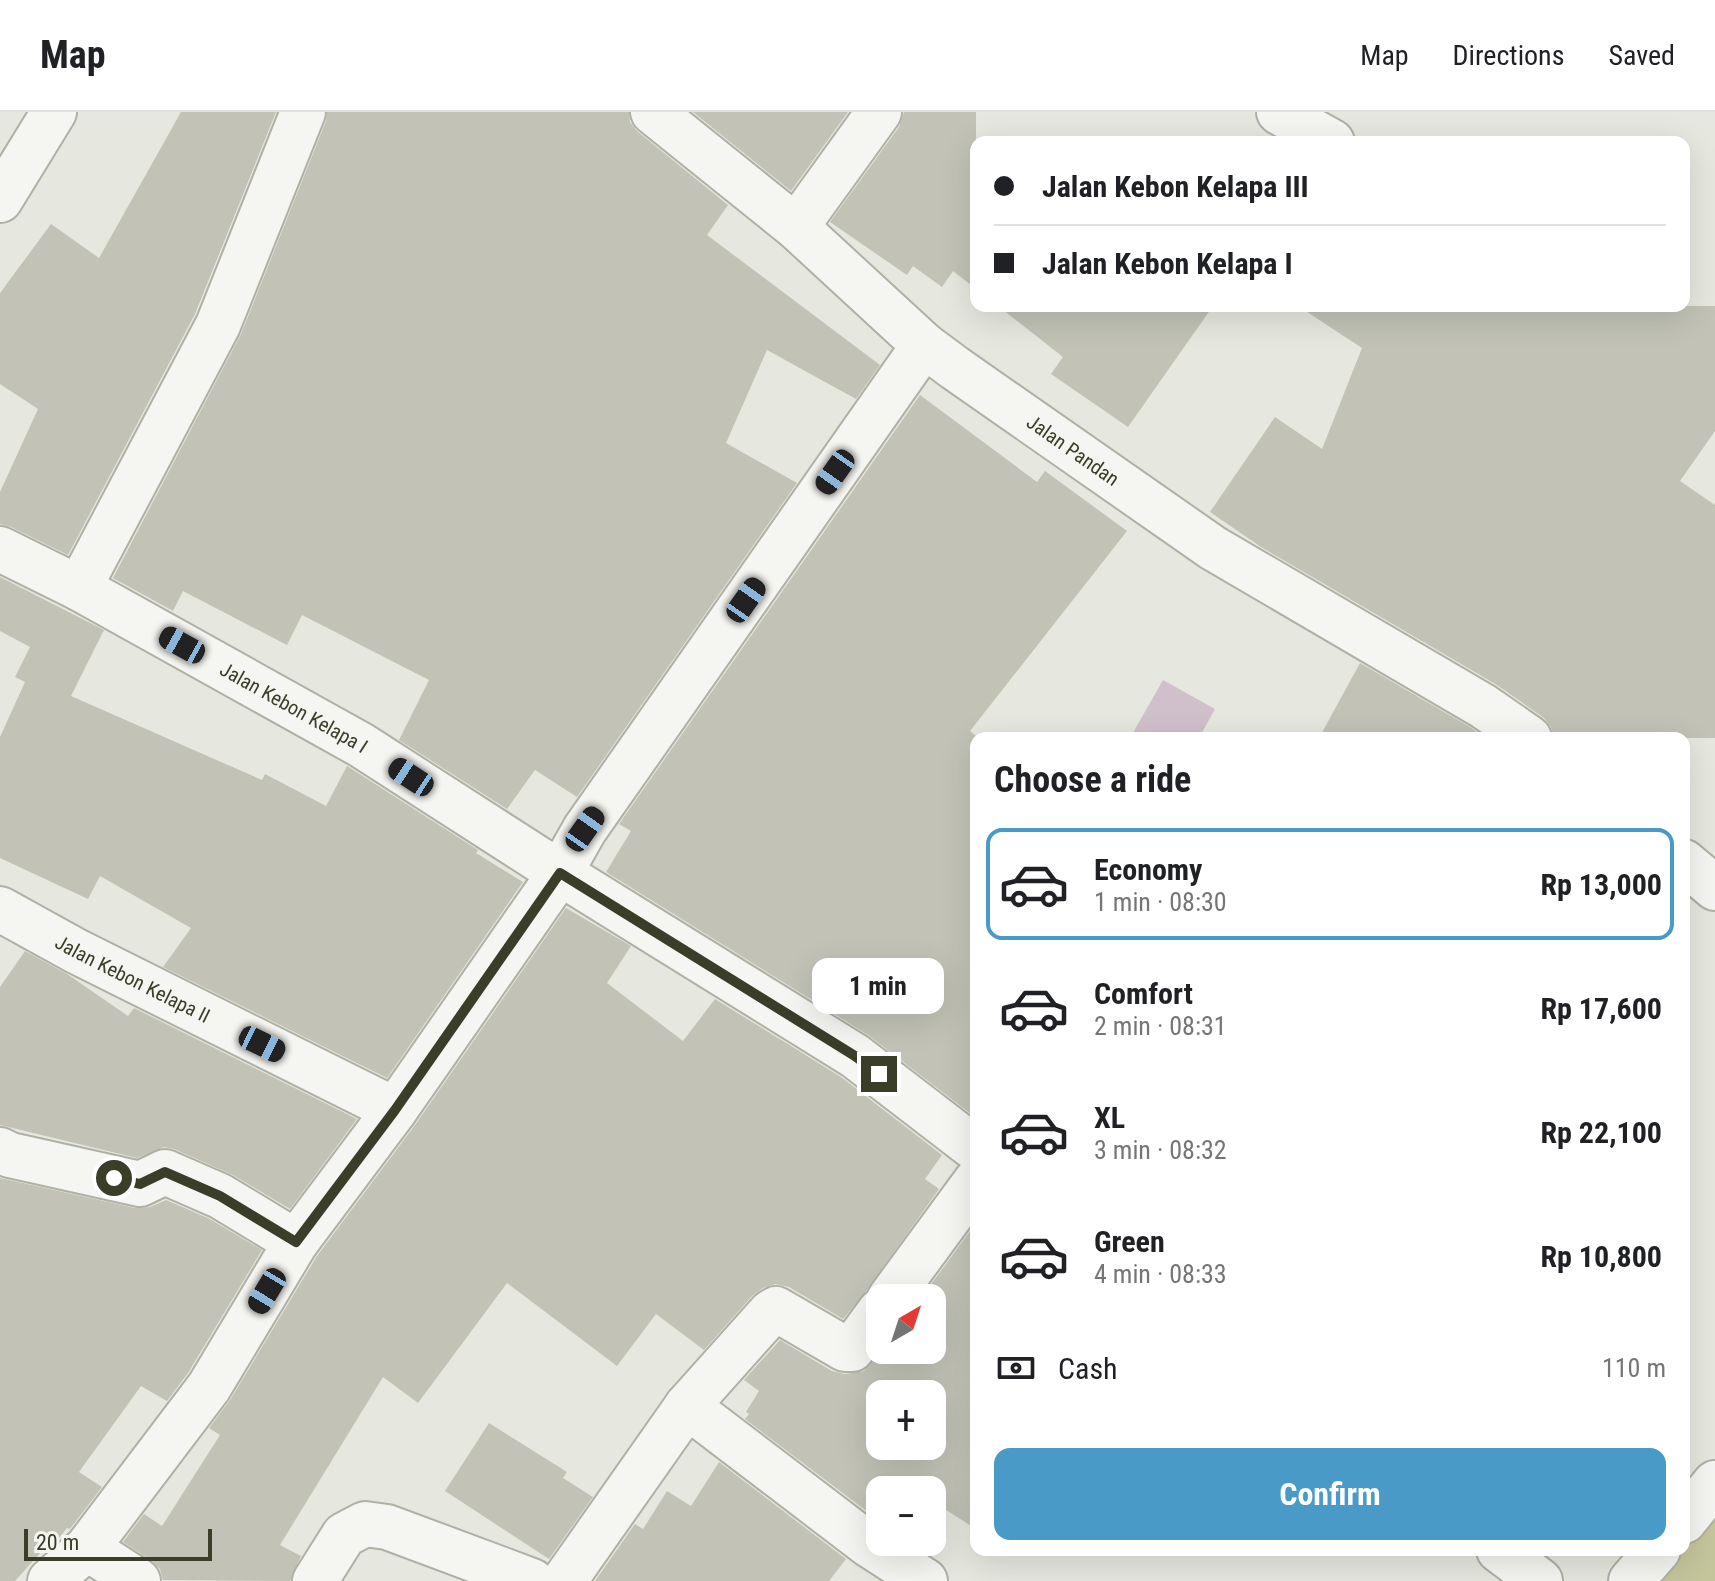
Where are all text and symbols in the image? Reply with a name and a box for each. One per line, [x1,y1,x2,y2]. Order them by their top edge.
text: Map [40,33,106,77]
text: Map [1360,39,1409,72]
text: Directions [1453,39,1564,72]
text: Saved [1608,39,1675,72]
text: Jalan Kebon Kelapa III [1042,169,1309,204]
text: Jalan Kebon Kelapa I [1042,246,1293,281]
street label: Jalan Pandan [1022,410,1124,491]
car [811,445,859,499]
car [722,573,770,627]
car [155,623,209,667]
street label: Jalan Kebon Kelapa I [216,657,372,758]
car [384,754,438,800]
text: Choose a ride [994,759,1191,801]
car [561,802,609,856]
icon: car [998,848,1070,920]
text: Economy [1094,852,1202,887]
text: Rp 13,000 [1540,867,1662,902]
text: 1 min · 08:30 [1094,887,1227,917]
street label: Jalan Kebon Kelapa II [51,930,214,1028]
callout: 1 min [813,958,945,1014]
text: 1 min [849,971,907,1001]
icon: car [998,972,1070,1044]
text: Comfort [1094,976,1193,1011]
text: Rp 17,600 [1540,991,1662,1026]
text: 2 min · 08:31 [1094,1011,1227,1041]
car [235,1023,289,1065]
route end [861,1056,897,1092]
icon: car [998,1096,1070,1168]
text: XL [1094,1100,1125,1135]
text: Rp 22,100 [1540,1115,1662,1150]
text: 3 min · 08:32 [1094,1135,1227,1165]
route start [96,1160,132,1196]
icon: car [998,1220,1070,1292]
text: Green [1094,1224,1165,1259]
text: Rp 10,800 [1540,1239,1662,1274]
text: 4 min · 08:33 [1094,1259,1227,1289]
car [244,1264,290,1318]
north arrow [866,1284,946,1364]
map controls [866,1284,946,1556]
icon: cash [994,1346,1038,1390]
text: Cash [1058,1351,1118,1386]
text: 110 m [1602,1353,1666,1383]
button: + [866,1380,946,1460]
button: Confirm [994,1448,1666,1540]
button: − [866,1476,946,1556]
scale bar [24,1525,212,1561]
text: 20 m [36,1530,79,1555]

